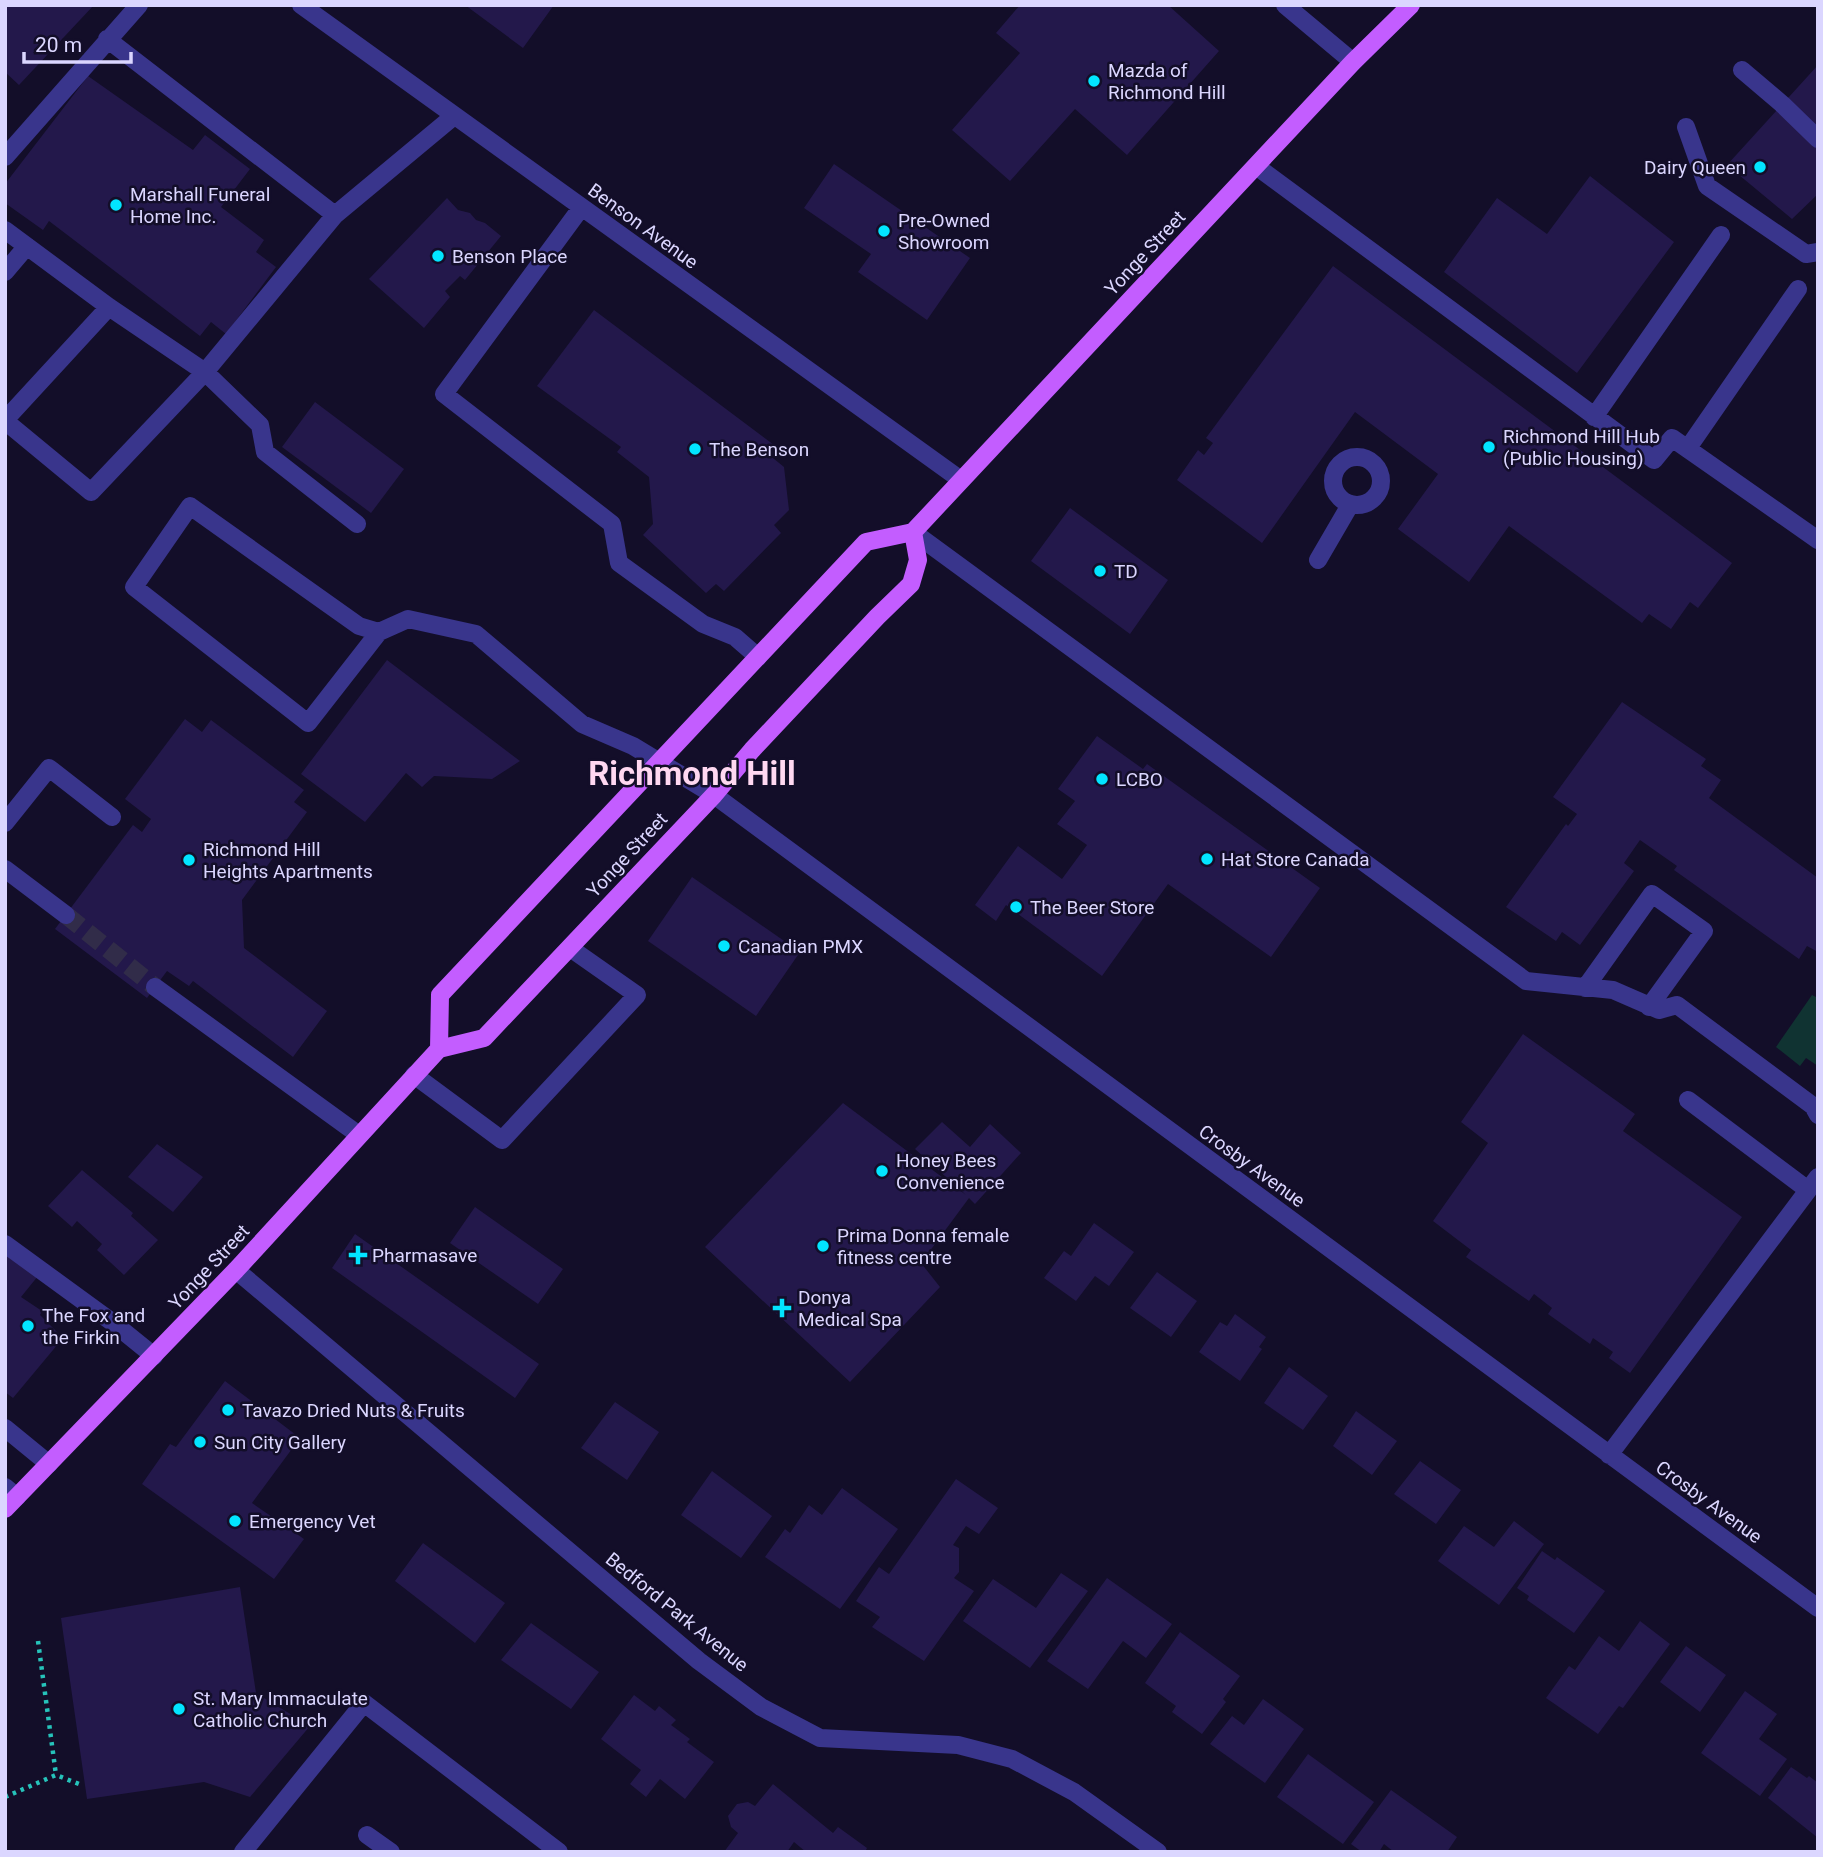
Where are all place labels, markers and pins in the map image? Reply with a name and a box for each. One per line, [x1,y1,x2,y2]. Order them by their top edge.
place label: Mazda of Richmond Hill [1108,59,1226,104]
marker: Mazda of Richmond Hill [1086,73,1102,89]
place label: Dairy Queen [1644,156,1746,179]
marker: Dairy Queen [1752,159,1768,175]
place label: Marshall Funeral Home Inc. [130,183,270,228]
marker: Marshall Funeral Home Inc. [108,197,124,213]
place label: Pre-Owned Showroom [898,209,990,254]
marker: Pre-Owned Showroom [876,223,892,239]
place label: Benson Place [452,245,567,268]
marker: Benson Place [430,248,446,264]
place label: Richmond Hill Hub (Public Housing) [1503,425,1660,470]
place label: The Benson [709,438,809,461]
marker: Richmond Hill Hub (Public Housing) [1481,439,1497,455]
marker: The Benson [687,441,703,457]
place label: TD [1114,560,1138,583]
marker: TD [1092,563,1108,579]
place label: LCBO [1116,768,1163,791]
marker: LCBO [1094,771,1110,787]
place label: Richmond Hill Heights Apartments [203,838,373,883]
place label: Hat Store Canada [1221,848,1370,871]
marker: Hat Store Canada [1199,851,1215,867]
marker: Richmond Hill Heights Apartments [181,852,197,868]
place label: The Beer Store [1030,896,1154,919]
marker: The Beer Store [1008,899,1024,915]
place label: Canadian PMX [738,935,863,958]
marker: Canadian PMX [716,938,732,954]
place label: Honey Bees Convenience [896,1149,1005,1194]
marker: Honey Bees Convenience [874,1163,890,1179]
place label: Prima Donna female fitness centre [837,1224,1009,1269]
marker: Prima Donna female fitness centre [815,1238,831,1254]
place label: Pharmasave [372,1244,477,1267]
marker: Pharmasave [350,1247,366,1263]
place label: Donya Medical Spa [798,1286,902,1331]
marker: Donya Medical Spa [772,1298,792,1318]
place label: The Fox and the Firkin [42,1304,145,1349]
marker: The Fox and the Firkin [20,1318,36,1334]
place label: Tavazo Dried Nuts & Fruits [242,1399,465,1422]
marker: Tavazo Dried Nuts & Fruits [220,1402,236,1418]
place label: Sun City Gallery [214,1431,346,1454]
marker: Sun City Gallery [192,1434,208,1450]
place label: Emergency Vet [249,1510,376,1533]
marker: Emergency Vet [227,1513,243,1529]
place label: St. Mary Immaculate Catholic Church [193,1687,368,1732]
marker: St. Mary Immaculate Catholic Church [171,1701,187,1717]

